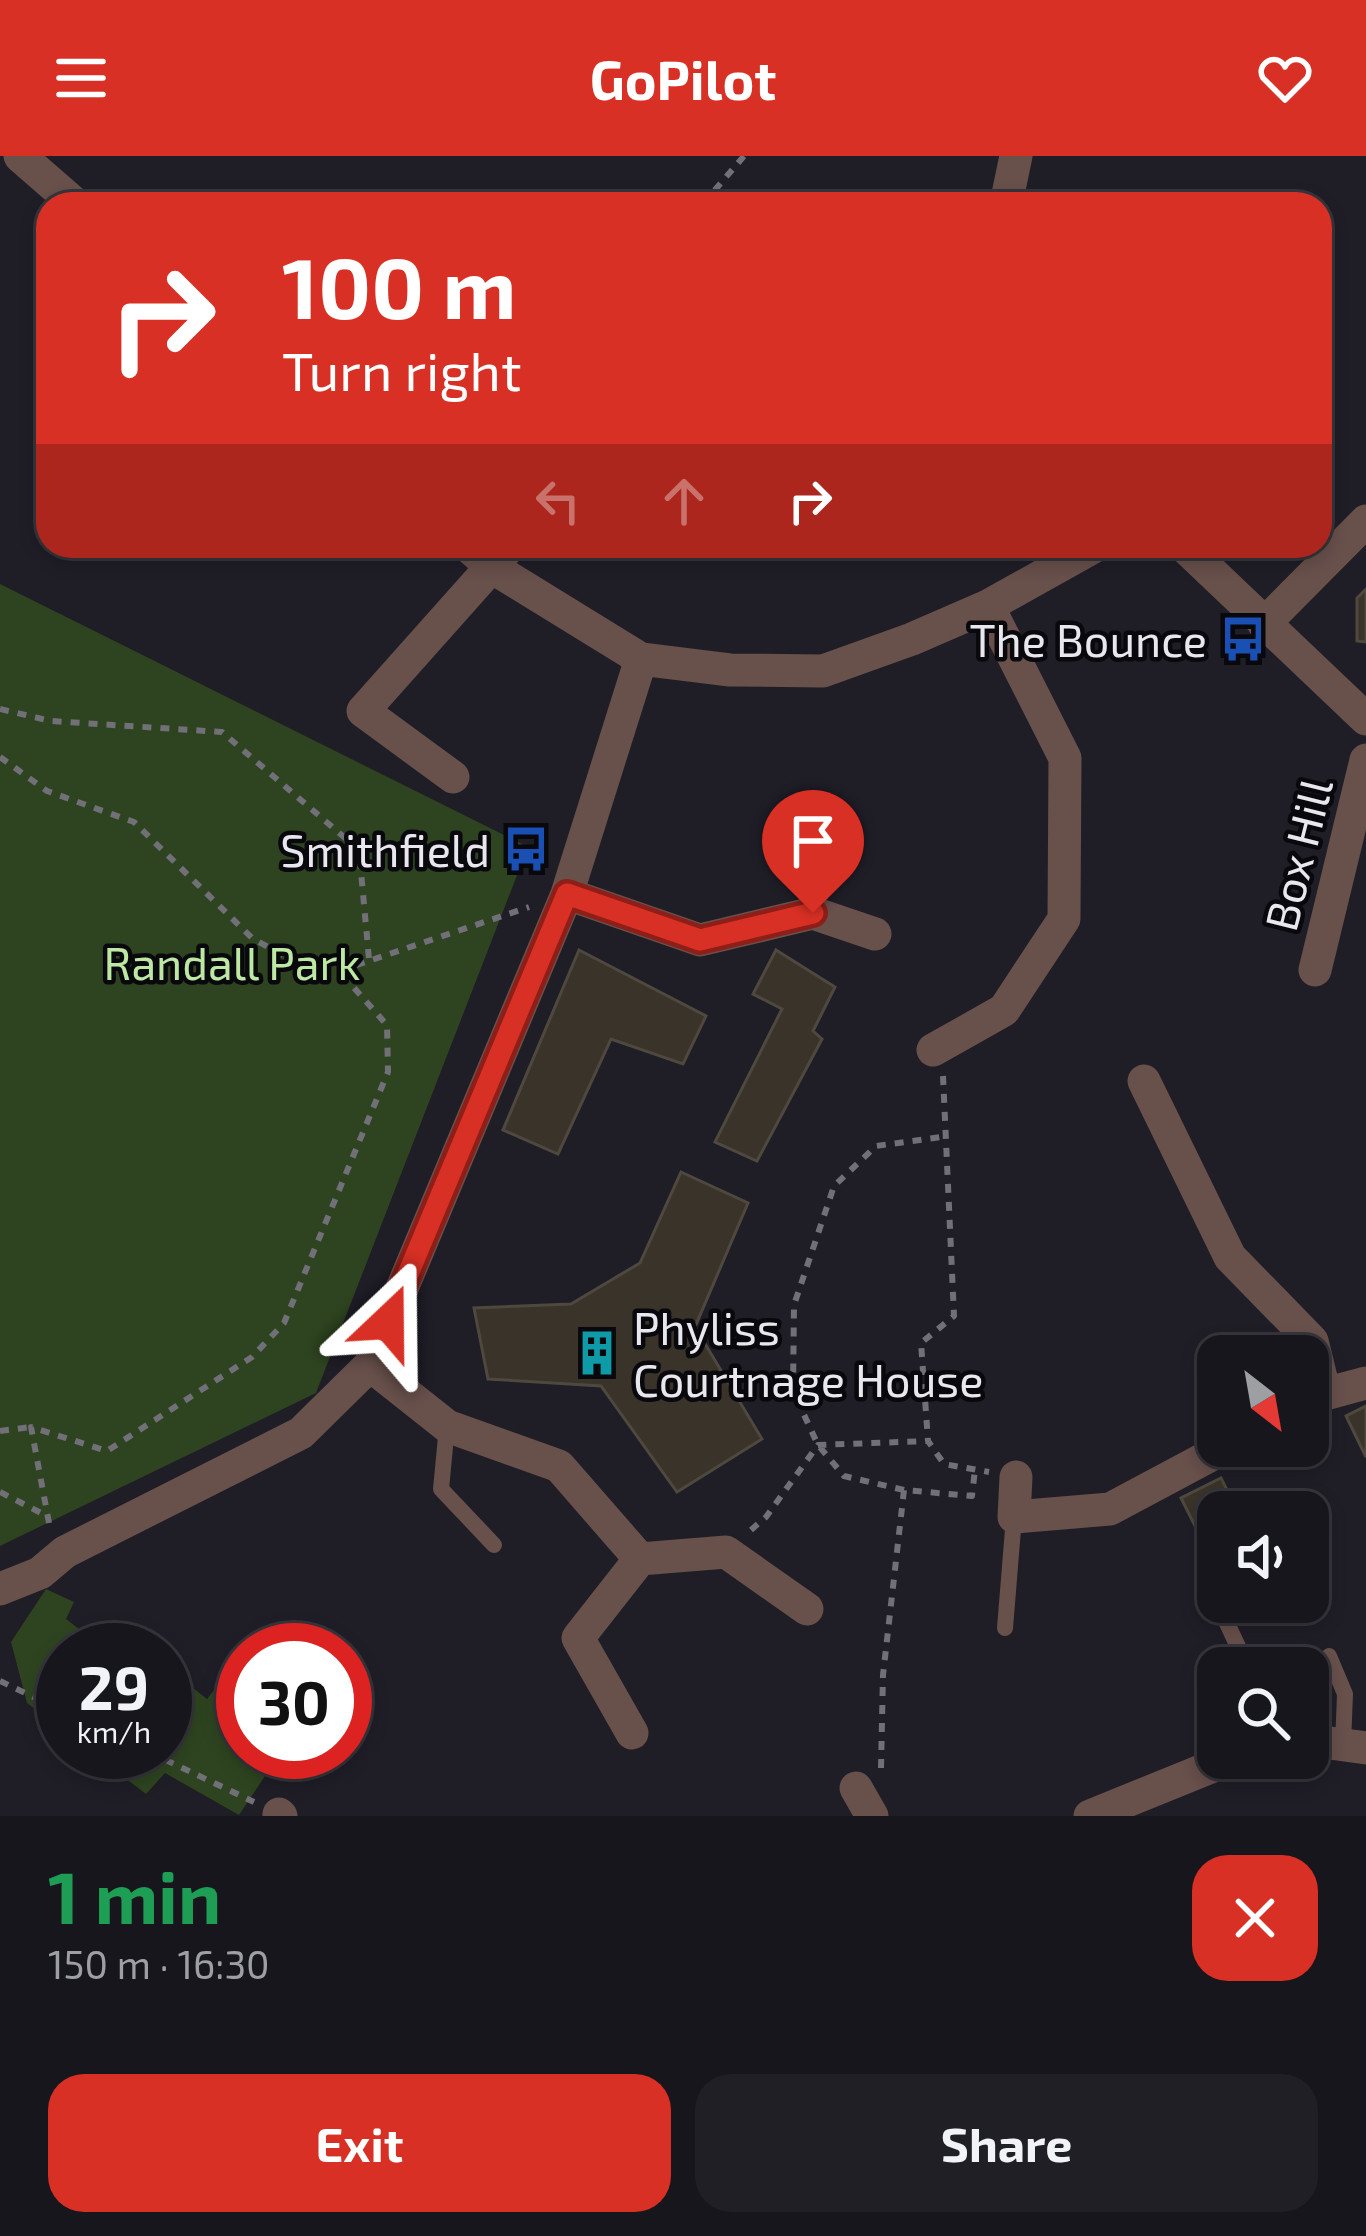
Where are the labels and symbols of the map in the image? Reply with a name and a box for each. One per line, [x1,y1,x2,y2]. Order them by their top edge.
place label: The Bounce [969,612,1207,666]
bus stop icon: The Bounce [1218,614,1268,664]
street label: Box Hill [1252,772,1342,936]
pin [762,790,864,913]
place label: Smithfield [280,822,490,876]
bus stop icon: Smithfield [501,824,551,874]
park label: Randall Park [104,935,360,989]
position arrow [325,1259,451,1385]
place label: Phyliss Courtnage House [633,1300,983,1406]
building icon: Phyliss Courtnage House [572,1328,622,1378]
north arrow [1197,1335,1329,1467]
speed limit sign: 30 [216,1623,372,1779]

